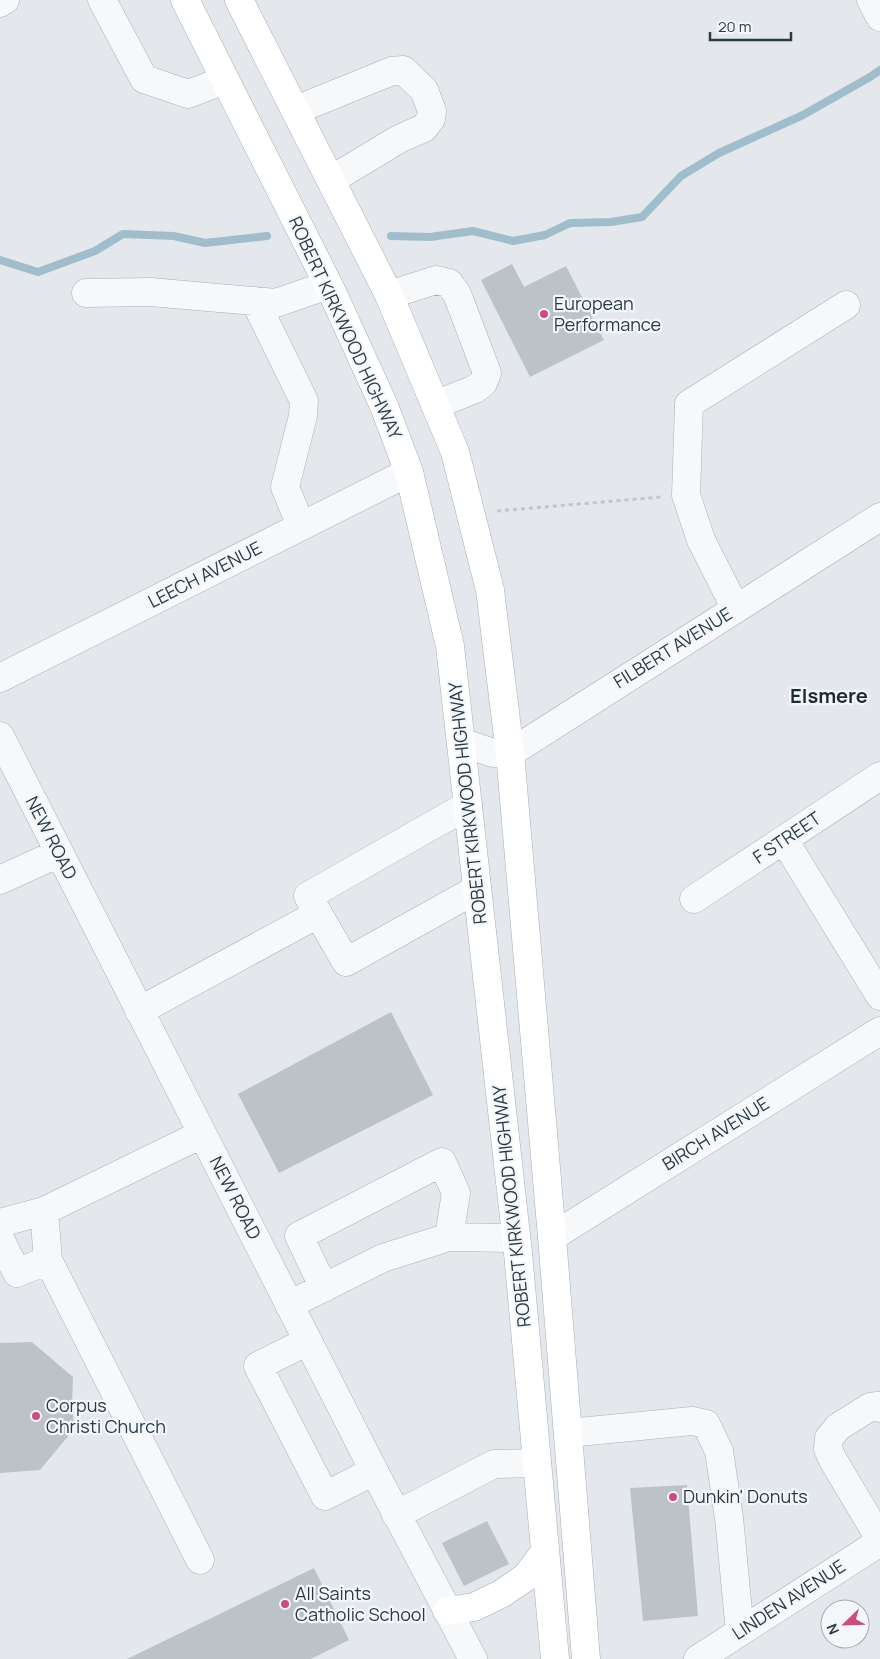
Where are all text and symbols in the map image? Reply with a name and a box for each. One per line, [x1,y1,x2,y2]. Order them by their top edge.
scale bar [710,10,791,42]
text: 20 m [718,16,751,37]
street label: ROBERT KIRKWOOD HIGHWAY [284,212,409,444]
place label: European Performance [554,291,661,336]
marker: European Performance [538,308,550,320]
street label: LEECH AVENUE [144,535,265,613]
street label: FILBERT AVENUE [609,601,736,693]
street label: ROBERT KIRKWOOD HIGHWAY [442,680,492,925]
district label: Elsmere [790,682,868,709]
street label: NEW ROAD [21,792,83,883]
street label: F STREET [748,806,825,869]
street label: ROBERT KIRKWOOD HIGHWAY [486,1083,536,1328]
street label: BIRCH AVENUE [658,1091,773,1176]
street label: NEW ROAD [205,1152,267,1243]
place label: Corpus Christi Church [46,1393,166,1438]
marker: Corpus Christi Church [30,1410,42,1422]
place label: Dunkin' Donuts [683,1484,808,1508]
marker: Dunkin' Donuts [667,1491,679,1503]
street label: LINDEN AVENUE [728,1555,850,1645]
place label: All Saints Catholic School [295,1581,426,1626]
marker: All Saints Catholic School [279,1598,291,1610]
north arrow [820,1599,870,1649]

